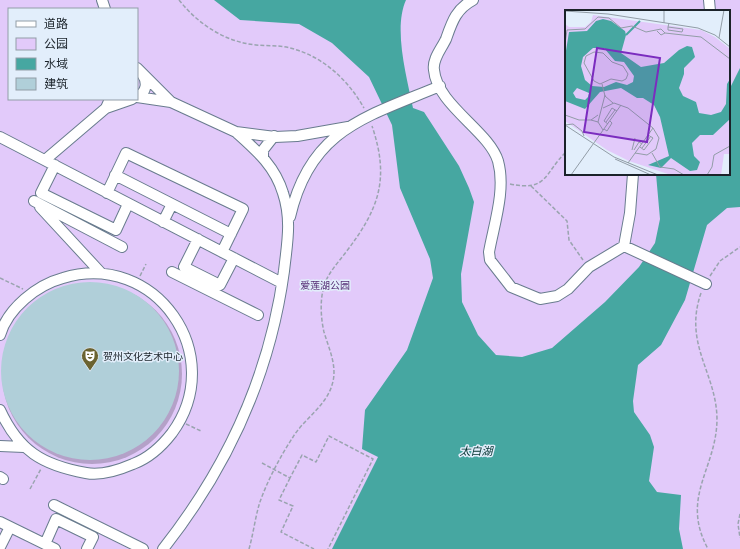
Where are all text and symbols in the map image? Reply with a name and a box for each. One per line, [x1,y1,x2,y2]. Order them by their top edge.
legend [8,8,138,100]
inset map [565,10,730,175]
text: 道路 [44,16,68,31]
text: 公园 [44,36,68,51]
text: 水域 [44,56,68,71]
text: 建筑 [44,76,68,91]
park label: 爱莲湖公园 [300,279,350,292]
theatre icon: 贺州文化艺术中心 [80,346,100,371]
place label: 贺州文化艺术中心 [103,350,183,363]
water label: 太白湖 [460,444,494,458]

